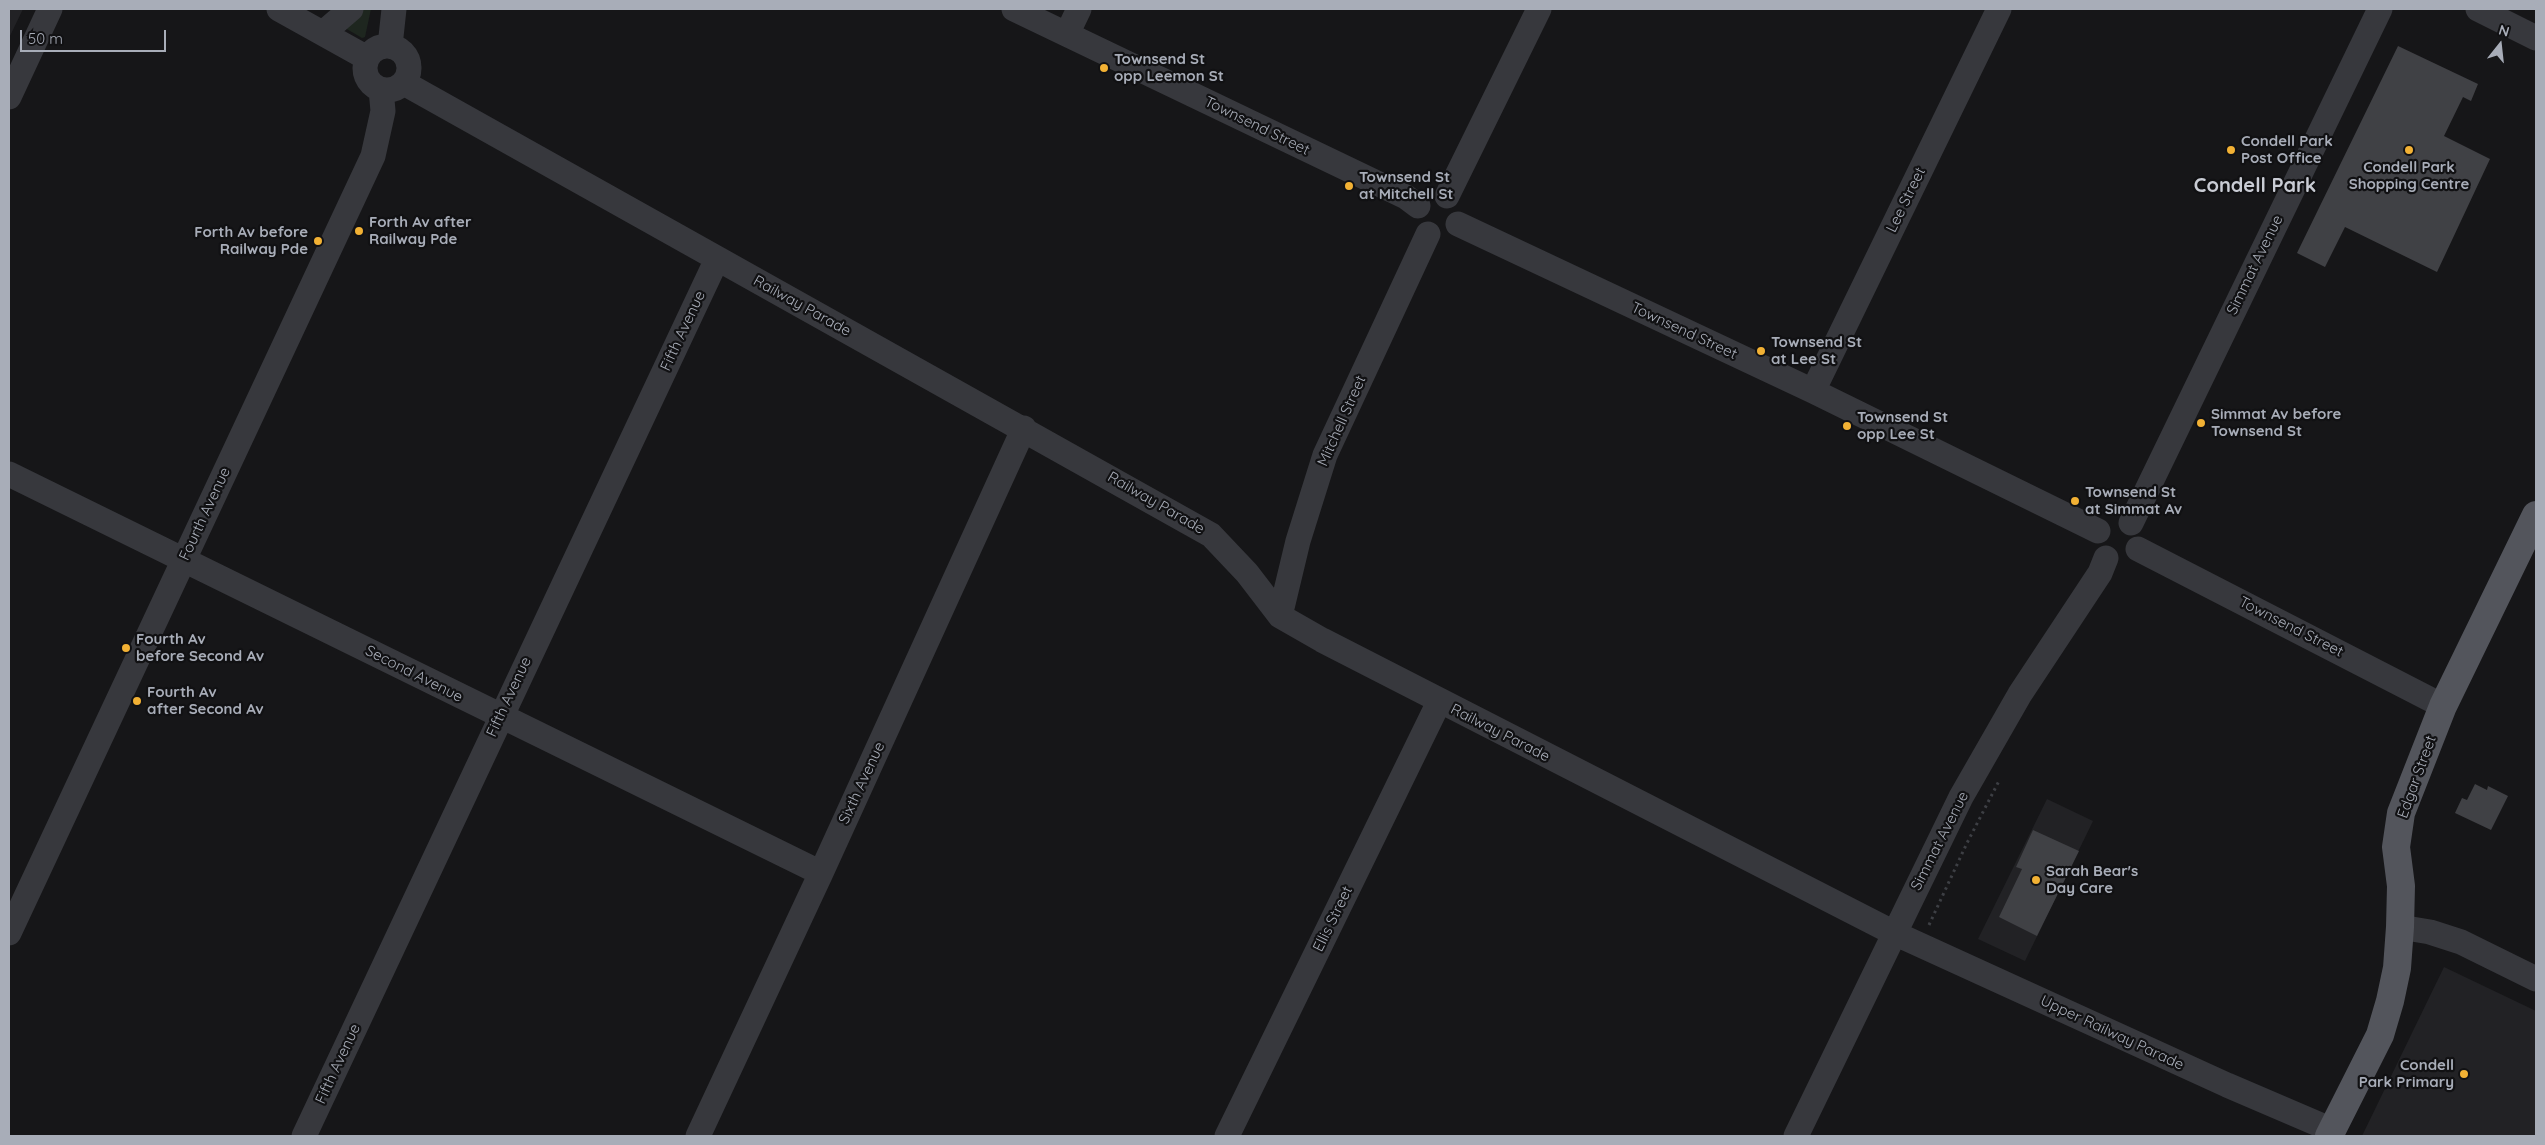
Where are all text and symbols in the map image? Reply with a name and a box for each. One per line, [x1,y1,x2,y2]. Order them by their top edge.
scale bar [22,20,169,52]
north arrow [2475,20,2525,70]
text: N [2497,21,2512,41]
text: 50 m [28,29,63,48]
place label: Townsend St opp Leemon St [1114,50,1224,85]
marker: Townsend St opp Leemon St [1098,62,1110,74]
street label: Townsend Street [1202,93,1312,159]
place label: Condell Park Post Office [2241,132,2333,167]
marker: Condell Park Post Office [2225,144,2237,156]
marker: Condell Park Shopping Centre [2403,144,2415,156]
place label: Condell Park Shopping Centre [2349,158,2469,193]
street label: Lee Street [1883,165,1929,235]
place label: Townsend St at Mitchell St [1359,168,1453,203]
district label: Condell Park [2194,174,2316,198]
marker: Townsend St at Mitchell St [1343,180,1355,192]
street label: Simmat Avenue [2223,212,2287,318]
place label: Forth Av after Railway Pde [369,213,471,248]
place label: Forth Av before Railway Pde [194,223,308,258]
marker: Forth Av after Railway Pde [353,225,365,237]
marker: Forth Av before Railway Pde [312,235,324,247]
street label: Railway Parade [750,272,854,340]
street label: Fifth Avenue [657,288,709,374]
street label: Townsend Street [1628,299,1740,363]
place label: Townsend St at Lee St [1771,333,1862,368]
marker: Townsend St at Lee St [1755,345,1767,357]
street label: Mitchell Street [1314,373,1370,469]
place label: Simmat Av before Townsend St [2211,405,2341,440]
place label: Townsend St opp Lee St [1857,408,1948,443]
marker: Simmat Av before Townsend St [2195,417,2207,429]
marker: Townsend St opp Lee St [1841,420,1853,432]
street label: Fourth Avenue [176,465,234,563]
street label: Railway Parade [1104,468,1208,538]
place label: Townsend St at Simmat Av [2085,483,2182,518]
marker: Townsend St at Simmat Av [2069,495,2081,507]
street label: Townsend Street [2236,593,2346,661]
place label: Fourth Av before Second Av [136,630,264,665]
marker: Fourth Av before Second Av [120,642,132,654]
street label: Second Avenue [362,642,466,706]
street label: Fifth Avenue [483,654,535,740]
place label: Fourth Av after Second Av [147,683,264,718]
marker: Fourth Av after Second Av [131,695,143,707]
street label: Railway Parade [1447,700,1553,766]
street label: Edgar Street [2394,733,2440,821]
street label: Sixth Avenue [835,739,889,827]
street label: Simmat Avenue [1907,789,1973,893]
place label: Sarah Bear's Day Care [2046,862,2138,897]
marker: Sarah Bear's Day Care [2030,874,2042,886]
street label: Ellis Street [1309,883,1357,955]
street label: Upper Railway Parade [2037,992,2187,1074]
street label: Fifth Avenue [312,1021,364,1107]
place label: Condell Park Primary [2359,1056,2454,1091]
marker: Condell Park Primary [2458,1068,2470,1080]

